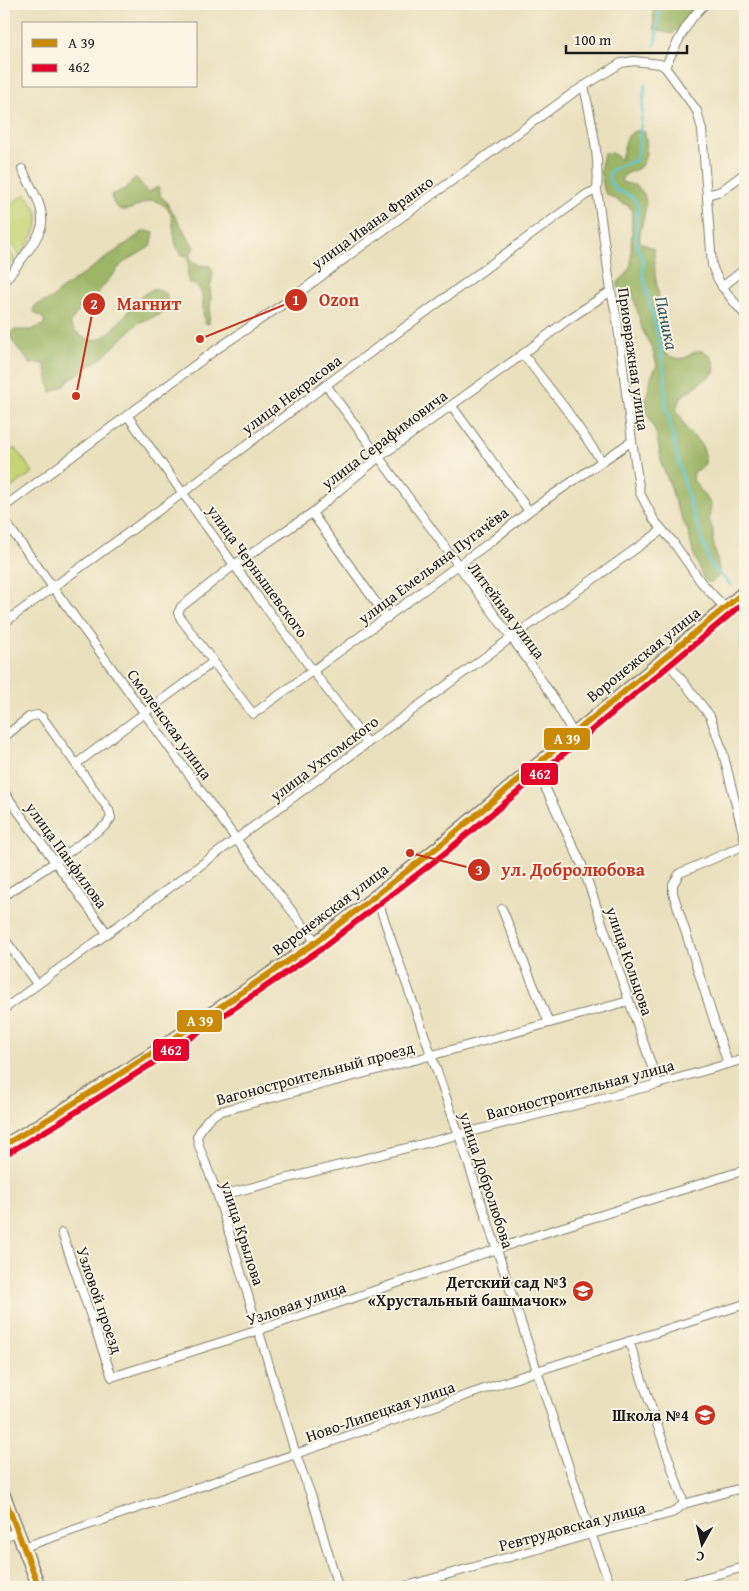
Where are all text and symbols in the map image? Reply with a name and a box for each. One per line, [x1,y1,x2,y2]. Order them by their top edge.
legend [22,22,198,88]
scale bar [566,22,688,54]
text: 100 m [574,29,612,50]
text: А 39 [68,32,95,53]
text: 462 [68,56,90,77]
street label: улица Ивана Франко [305,169,438,275]
callout: Ozon [284,284,369,317]
text: Ozon [319,286,359,313]
street label: Приовражная улица [612,286,656,432]
callout: Магнит [82,288,191,321]
text: 1 [292,289,300,310]
text: Магнит [117,290,182,317]
text: 2 [90,293,98,314]
water label: Паника [648,294,686,353]
street label: улица Некрасова [235,348,347,440]
street label: улица Серафимовича [315,383,452,495]
street label: улица Чернышевского [201,499,314,642]
street label: улица Емельяна Пугачёва [352,500,514,630]
street label: Литейная улица [462,556,552,664]
street label: Воронежская улица [581,600,705,708]
street label: Смоленская улица [122,664,219,785]
street label: улица Ухтомского [264,709,383,807]
line badge: А 39 [543,727,591,751]
text: А 39 [554,729,580,749]
line badge: 462 [520,762,559,786]
text: 462 [529,764,551,784]
street label: улица Панфилова [20,796,114,914]
callout: ул. Добролюбова [466,853,655,886]
text: ул. Добролюбова [500,856,646,883]
street label: Воронежская улица [267,857,394,961]
text: 3 [475,859,483,880]
street label: улица Кольцова [600,902,660,1019]
line badge: А 39 [176,1009,223,1033]
text: А 39 [187,1011,213,1031]
street label: Вагоностроительный проезд [213,1035,417,1111]
line badge: 462 [152,1038,190,1062]
text: 462 [160,1040,182,1060]
street label: Вагоностроительная улица [483,1052,677,1126]
street label: улица Добролюбова [453,1108,521,1252]
street label: улица Крылова [214,1177,271,1289]
street label: Узловой проезд [70,1243,130,1357]
place label: Детский сад №3 «Хрустальный башмачок» [368,1270,567,1312]
street label: Узловая улица [243,1275,349,1331]
school or university icon: Детский сад №3 «Хрустальный башмачок» [571,1279,595,1303]
street label: Ново-Липецкая улица [302,1374,458,1448]
place label: Школа №4 [612,1403,689,1427]
school or university icon: Школа №4 [693,1403,717,1427]
street label: Ревтрудовская улица [496,1495,648,1557]
north arrow [676,1518,726,1568]
text: С [695,1546,706,1567]

